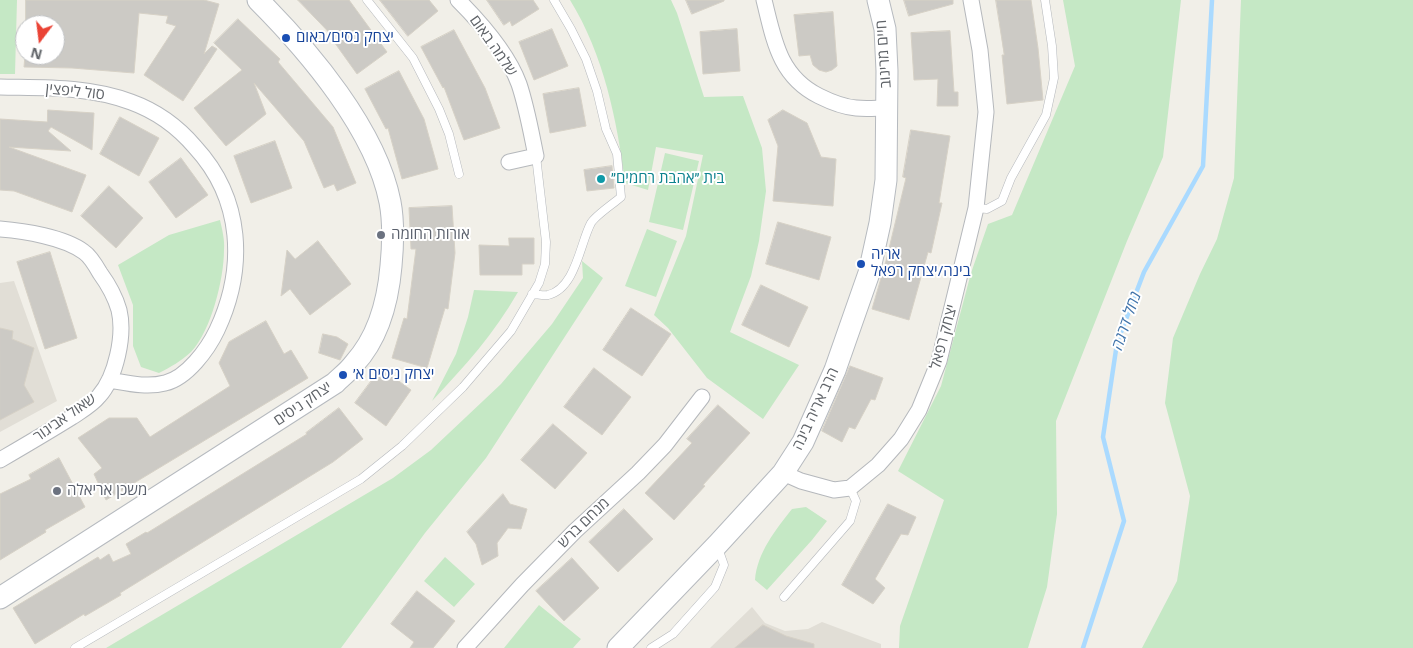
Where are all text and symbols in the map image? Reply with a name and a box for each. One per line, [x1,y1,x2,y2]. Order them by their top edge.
street label: שלמה באום [465,12,521,80]
north arrow [15,15,65,65]
street label: חיים מרינוב [873,19,895,89]
place label: יצחק נסים/באום [296,29,394,47]
marker: יצחק נסים/באום [280,32,292,44]
text: N [28,43,44,65]
street label: סול ליפצין [45,80,105,104]
place label: בית ״אהבת רחמים״ [611,170,724,188]
marker: בית ״אהבת רחמים״ [595,173,607,185]
place label: אורות החומה [391,226,470,244]
marker: אורות החומה [375,229,387,241]
place label: אריה בינה/יצחק רפאל [871,246,971,281]
marker: אריה בינה/יצחק רפאל [855,258,867,270]
water label: נחל דרגה [1108,289,1146,353]
street label: יצחק רפאל [927,302,961,372]
street label: הרב אריה בינה [789,365,843,453]
place label: יצחק ניסים א׳ [353,366,434,384]
marker: יצחק ניסים א׳ [337,369,349,381]
street label: יצחק ניסים [271,378,335,430]
street label: שאול אביגור [30,390,100,446]
place label: משכן אריאלה [67,482,147,500]
marker: משכן אריאלה [51,485,63,497]
street label: מנחם ברש [555,494,613,552]

